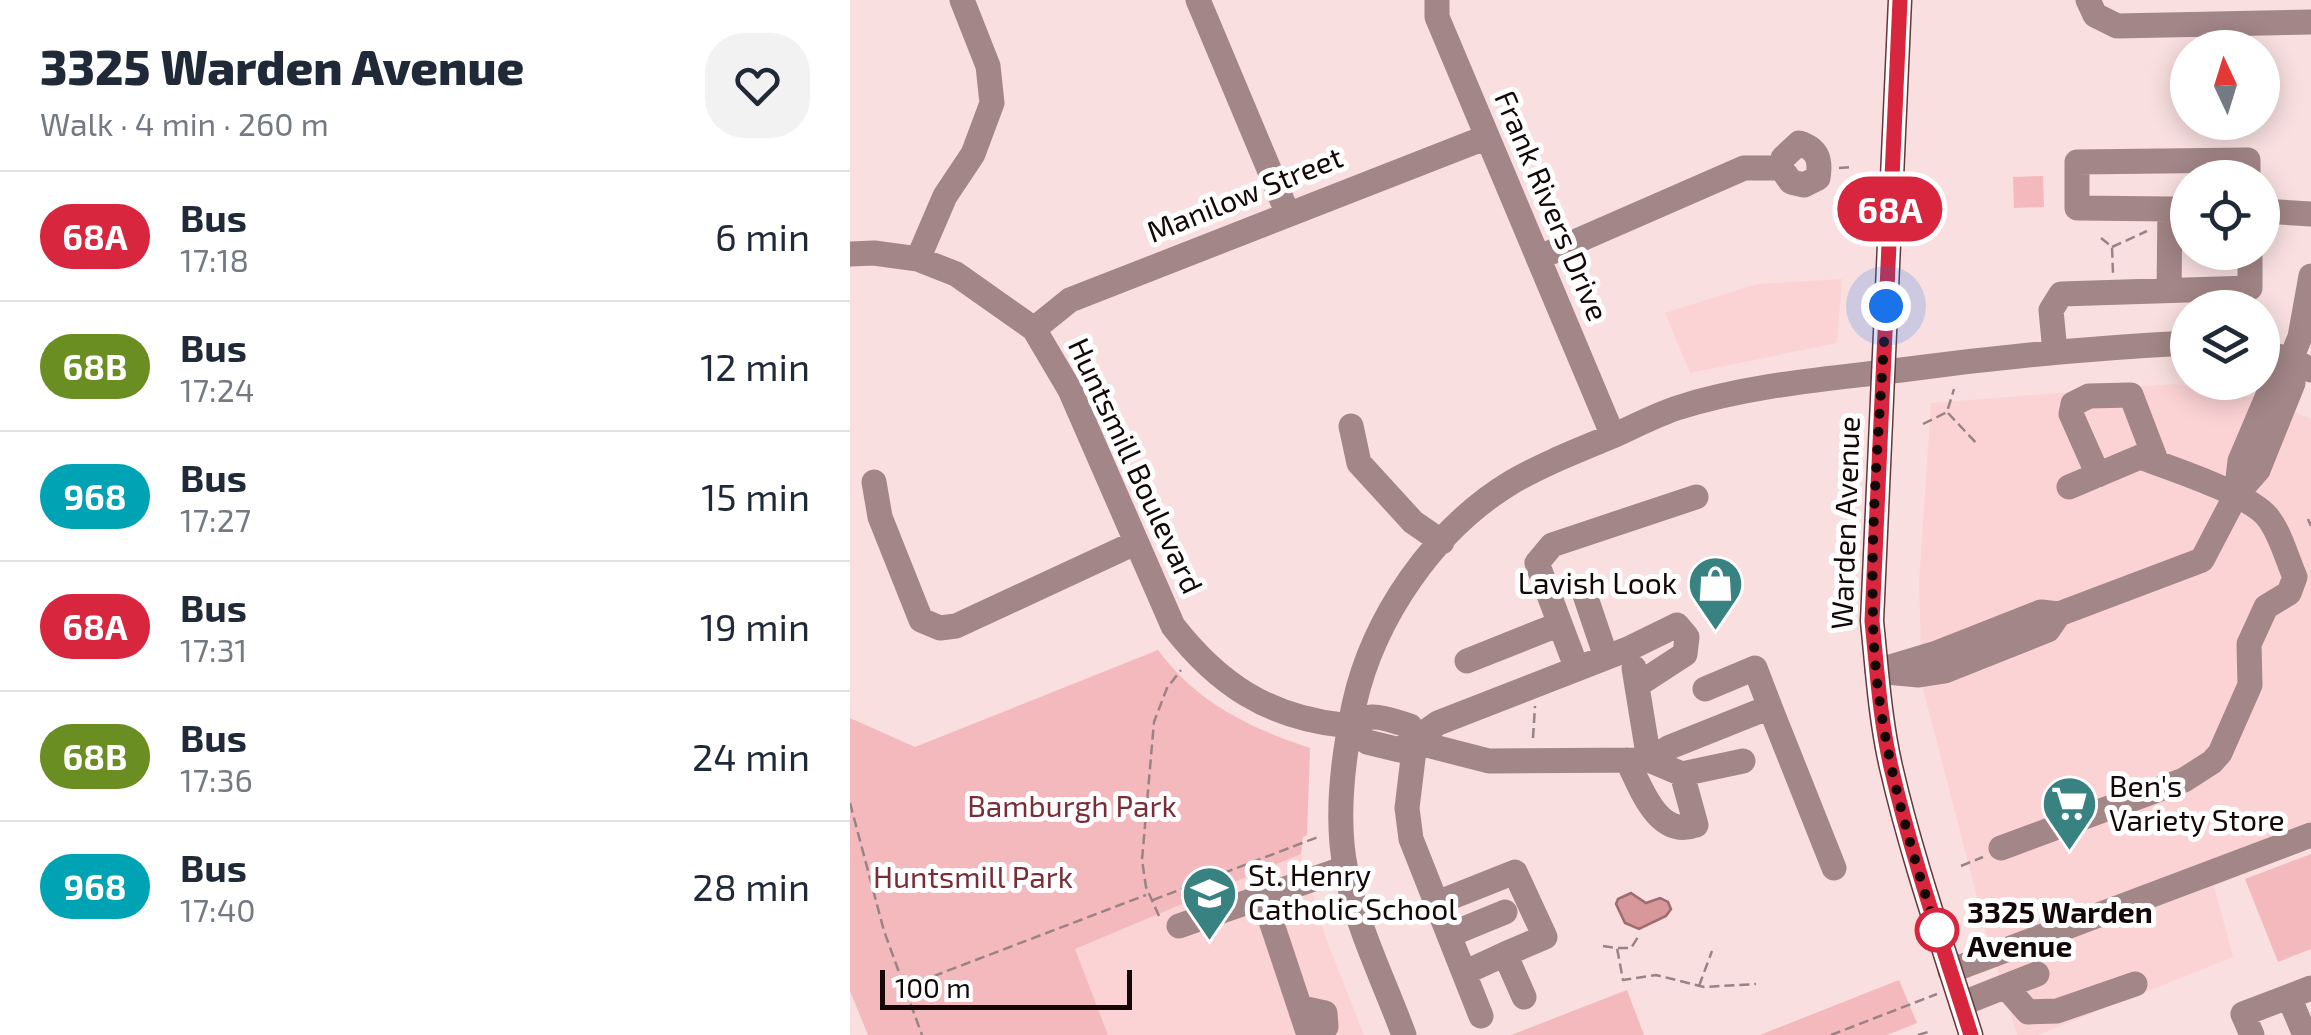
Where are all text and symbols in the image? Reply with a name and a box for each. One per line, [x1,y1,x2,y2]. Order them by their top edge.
north arrow [2170,30,2280,140]
map controls [2170,30,2280,400]
button: heart [705,33,810,138]
text: 3325 Warden Avenue [40,37,524,95]
street label: Frank Rivers Drive [1488,85,1618,326]
text: Walk · 4 min · 260 m [40,104,329,142]
street label: Manilow Street [1141,138,1347,249]
button: locate [2170,160,2280,270]
line badge: 68A [1832,176,1948,242]
text: 68A [1857,188,1923,230]
text: Bus [180,194,247,240]
text: 6 min [715,213,810,259]
text: 68A [62,215,128,257]
text: 17:18 [180,240,249,278]
your location [1861,281,1911,331]
button: layers [2170,290,2280,400]
text: Bus [180,324,247,370]
street label: Huntsmill Boulevard [1062,332,1212,599]
text: 12 min [700,343,810,389]
text: 68B [63,345,127,387]
text: 17:24 [180,370,254,408]
street label: Warden Avenue [1822,416,1866,630]
text: Bus [180,454,247,500]
text: 15 min [701,473,810,519]
text: 968 [63,475,127,517]
text: 17:27 [180,500,251,538]
shop icon: Lavish Look [1686,554,1746,633]
place label: Lavish Look [1518,564,1677,600]
text: Bus [180,584,247,630]
text: 19 min [700,603,810,649]
text: 68A [62,605,128,647]
text: 17:31 [180,630,247,668]
text: Bus [180,714,247,760]
text: 24 min [692,733,810,779]
text: 68B [63,735,127,777]
text: 17:36 [180,760,253,798]
place label: Ben's Variety Store [2109,767,2285,837]
supermarket icon: Ben's Variety Store [2040,774,2100,853]
park label: Bamburgh Park [967,787,1177,823]
text: Bus [180,844,247,890]
place label: St. Henry Catholic School [1248,856,1457,926]
park label: Huntsmill Park [873,858,1073,894]
text: 28 min [692,863,810,909]
school or university icon: St. Henry Catholic School [1179,863,1239,942]
text: 968 [63,865,127,907]
text: 17:40 [180,890,256,928]
place label: 3325 Warden Avenue [1967,893,2153,963]
marker: 3325 Warden Avenue [1916,909,1958,951]
scale bar [880,965,1132,1010]
text: 100 m [895,970,971,1004]

